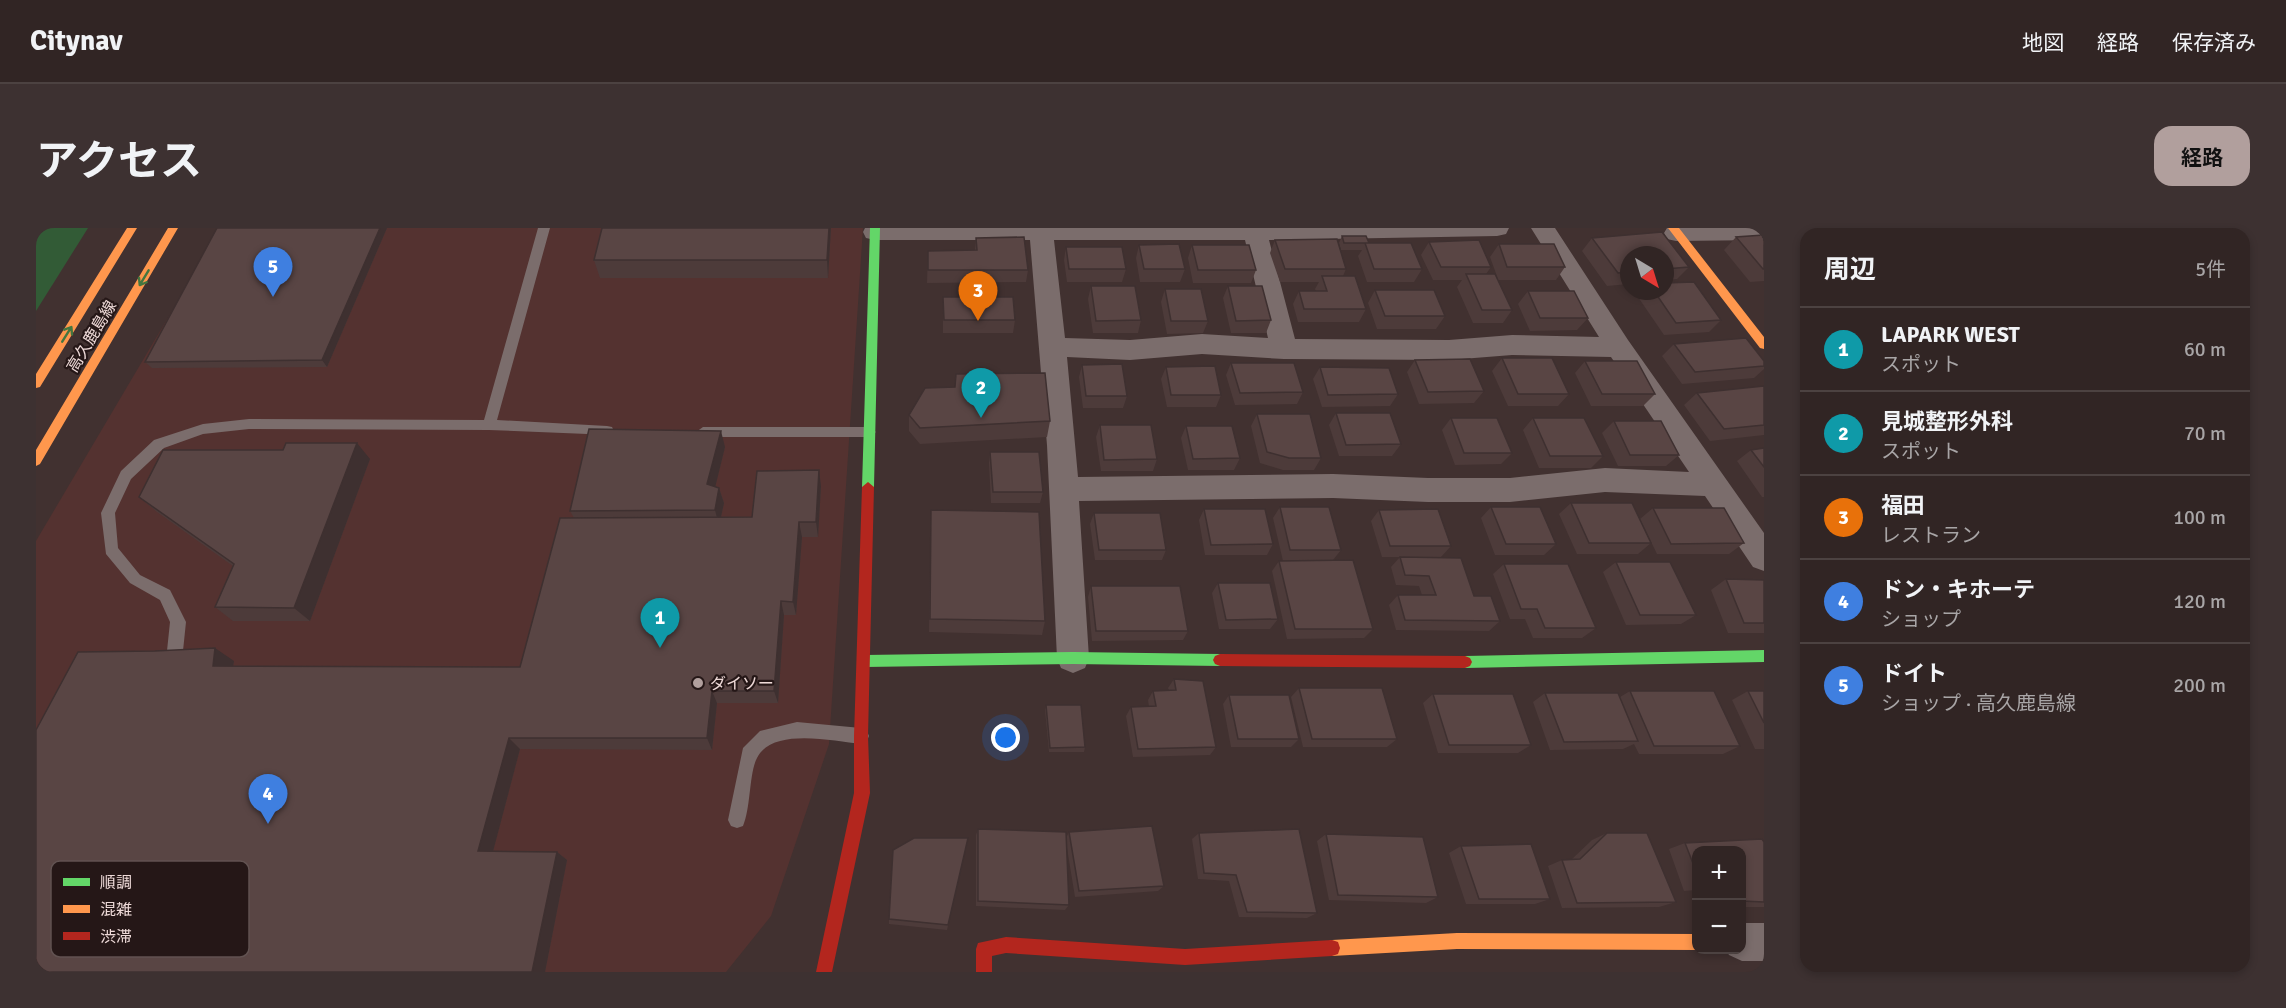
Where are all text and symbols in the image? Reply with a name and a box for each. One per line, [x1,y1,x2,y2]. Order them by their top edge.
text: Citynav [30,24,123,58]
text: 地図 [2022,30,2064,56]
text: 経路 [2097,30,2139,56]
text: 保存済み [2172,30,2256,56]
button: 経路 [2154,126,2250,186]
text: アクセス [36,136,202,187]
north arrow [1620,246,1674,300]
pin: 5 [254,248,292,297]
text: 周辺 [1824,254,1876,286]
text: 5件 [2195,257,2226,282]
one-way arrow [137,269,149,286]
pin: 3 [958,272,998,321]
street label: 高久鹿島線 [63,297,121,376]
text: LAPARK WEST [1881,321,2020,348]
one-way arrow [61,326,73,343]
text: 1 [1838,337,1849,362]
text: 60 m [2184,337,2226,362]
text: スポット [1881,352,1961,377]
pin: 2 [962,368,1000,418]
text: 見城整形外科 [1881,408,2013,435]
text: 2 [1838,421,1849,446]
text: 70 m [2184,421,2226,446]
text: スポット [1881,439,1961,464]
text: 福田 [1881,492,1925,519]
text: 3 [1838,505,1849,530]
text: 100 m [2173,505,2226,530]
text: レストラン [1881,523,1981,548]
text: ドン・キホーテ [1881,576,2035,603]
text: 4 [1838,589,1849,614]
text: 120 m [2173,589,2226,614]
pin: 1 [640,598,680,648]
text: ショップ [1881,607,1961,632]
text: ドイト [1881,660,1947,687]
text: 5 [1838,673,1849,698]
text: 200 m [2173,673,2226,698]
place label: ダイソー [710,674,774,694]
marker: ダイソー [691,676,705,690]
text: ショップ · 高久鹿島線 [1881,691,2076,716]
your location [991,723,1020,752]
pin: 4 [248,774,288,824]
map controls [1692,846,1746,954]
button: + [1692,846,1746,900]
legend [51,861,249,957]
text: 順調 [100,873,132,893]
text: 混雑 [100,900,132,920]
button: − [1692,900,1746,954]
text: 渋滞 [100,927,132,947]

